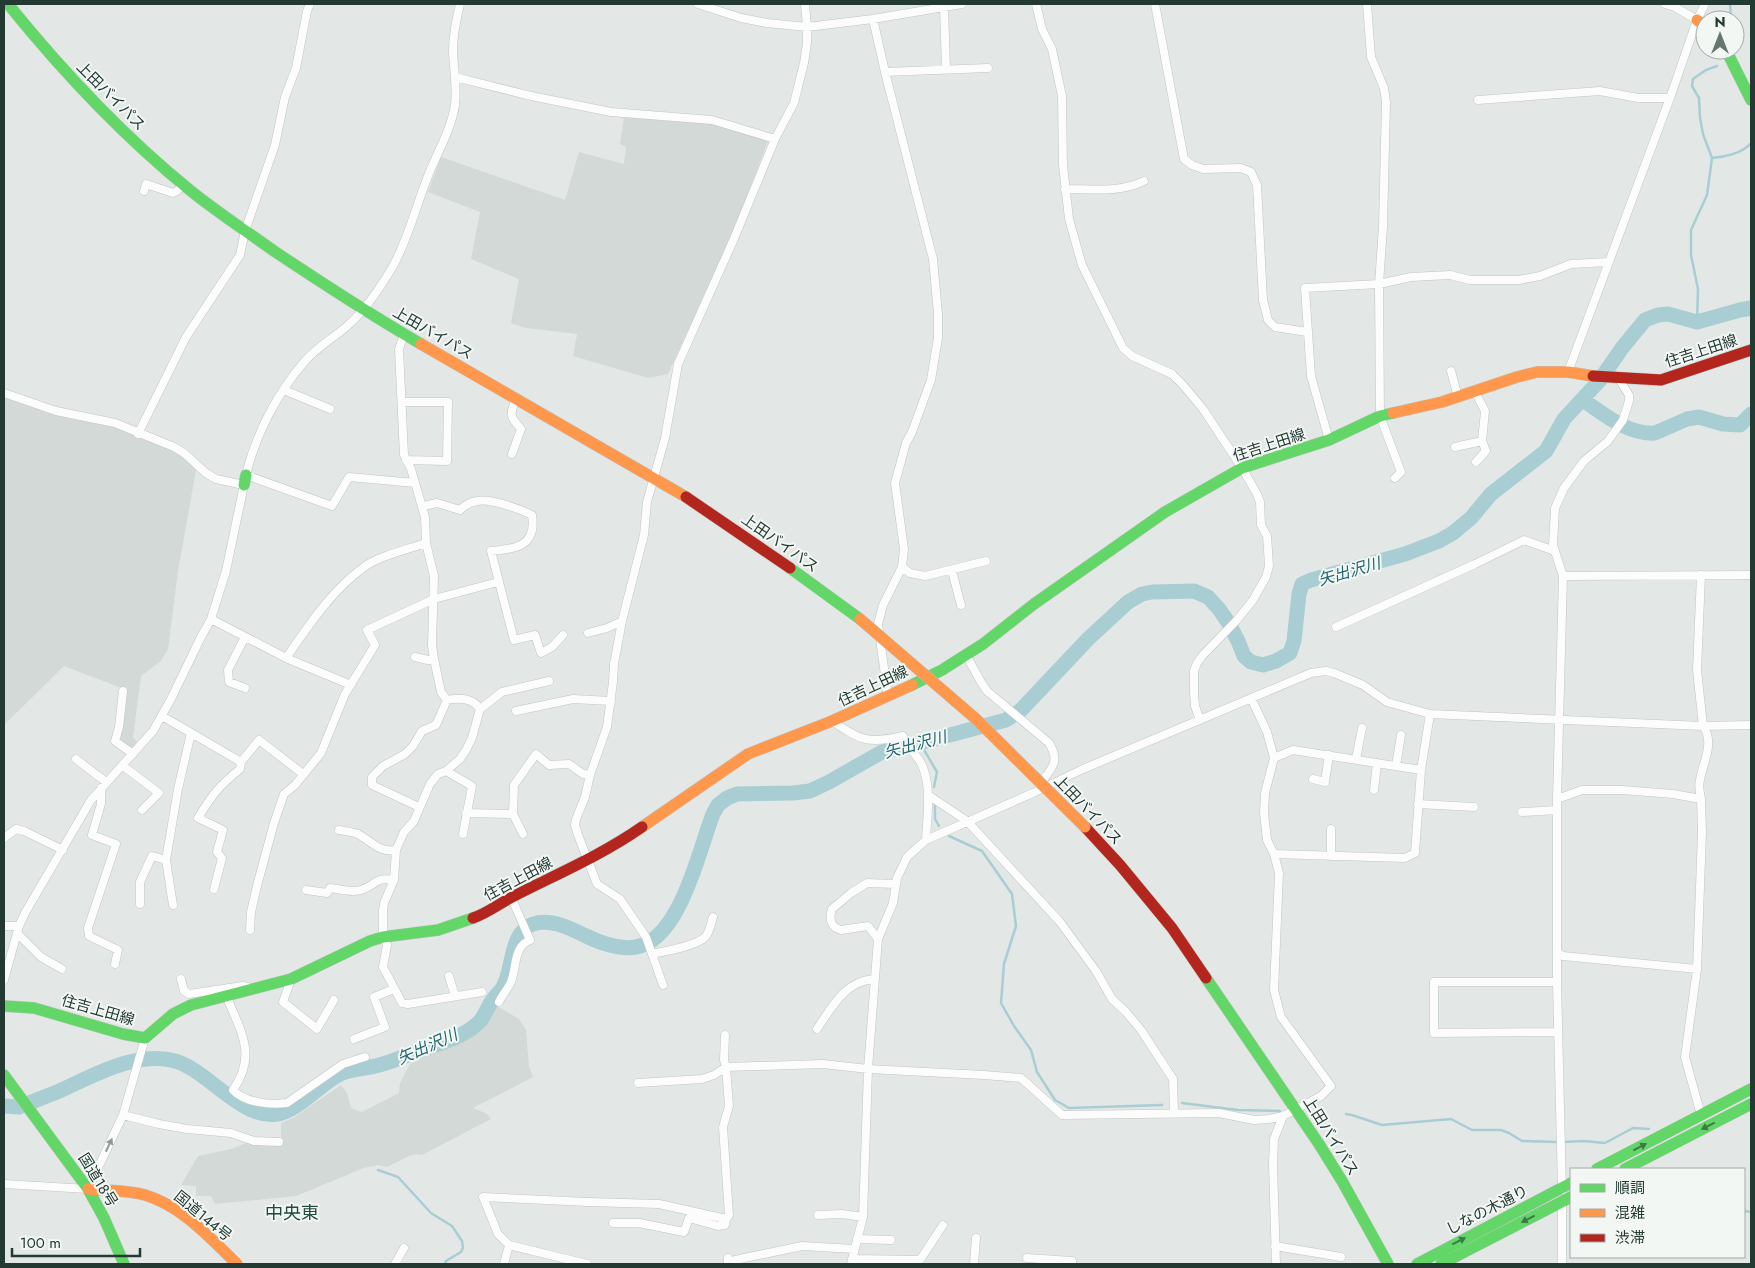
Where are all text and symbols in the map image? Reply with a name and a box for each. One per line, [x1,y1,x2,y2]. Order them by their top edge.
north arrow [1695,10,1745,60]
text: N [1714,12,1726,32]
street label: 上田バイパス [72,57,150,135]
street label: 上田バイパス [389,301,477,365]
street label: 住吉上田線 [1662,329,1740,373]
street label: 住吉上田線 [1230,423,1308,467]
street label: 上田バイパス [737,508,823,578]
water label: 矢出沢川 [1315,551,1385,591]
street label: 住吉上田線 [834,660,912,712]
water label: 矢出沢川 [881,725,951,764]
street label: 上田バイパス [1049,770,1127,850]
street label: 住吉上田線 [480,852,556,906]
street label: 住吉上田線 [59,989,137,1031]
water label: 矢出沢川 [393,1022,463,1070]
street label: 上田バイパス [1298,1092,1364,1180]
one-way arrow [1701,1122,1715,1131]
one-way arrow [106,1138,114,1152]
one-way arrow [1633,1143,1648,1151]
street label: 国道18号 [73,1149,123,1211]
legend [1570,1168,1745,1258]
text: 順調 [1615,1177,1645,1199]
street label: しなの木通り [1442,1180,1532,1240]
street label: 国道144号 [169,1186,237,1246]
district label: 中央東 [265,1200,319,1226]
text: 混雑 [1615,1202,1645,1224]
one-way arrow [1521,1215,1535,1223]
scale bar [12,1226,140,1258]
text: 渋滞 [1615,1227,1645,1249]
text: 100 m [20,1232,61,1254]
one-way arrow [1452,1237,1466,1245]

